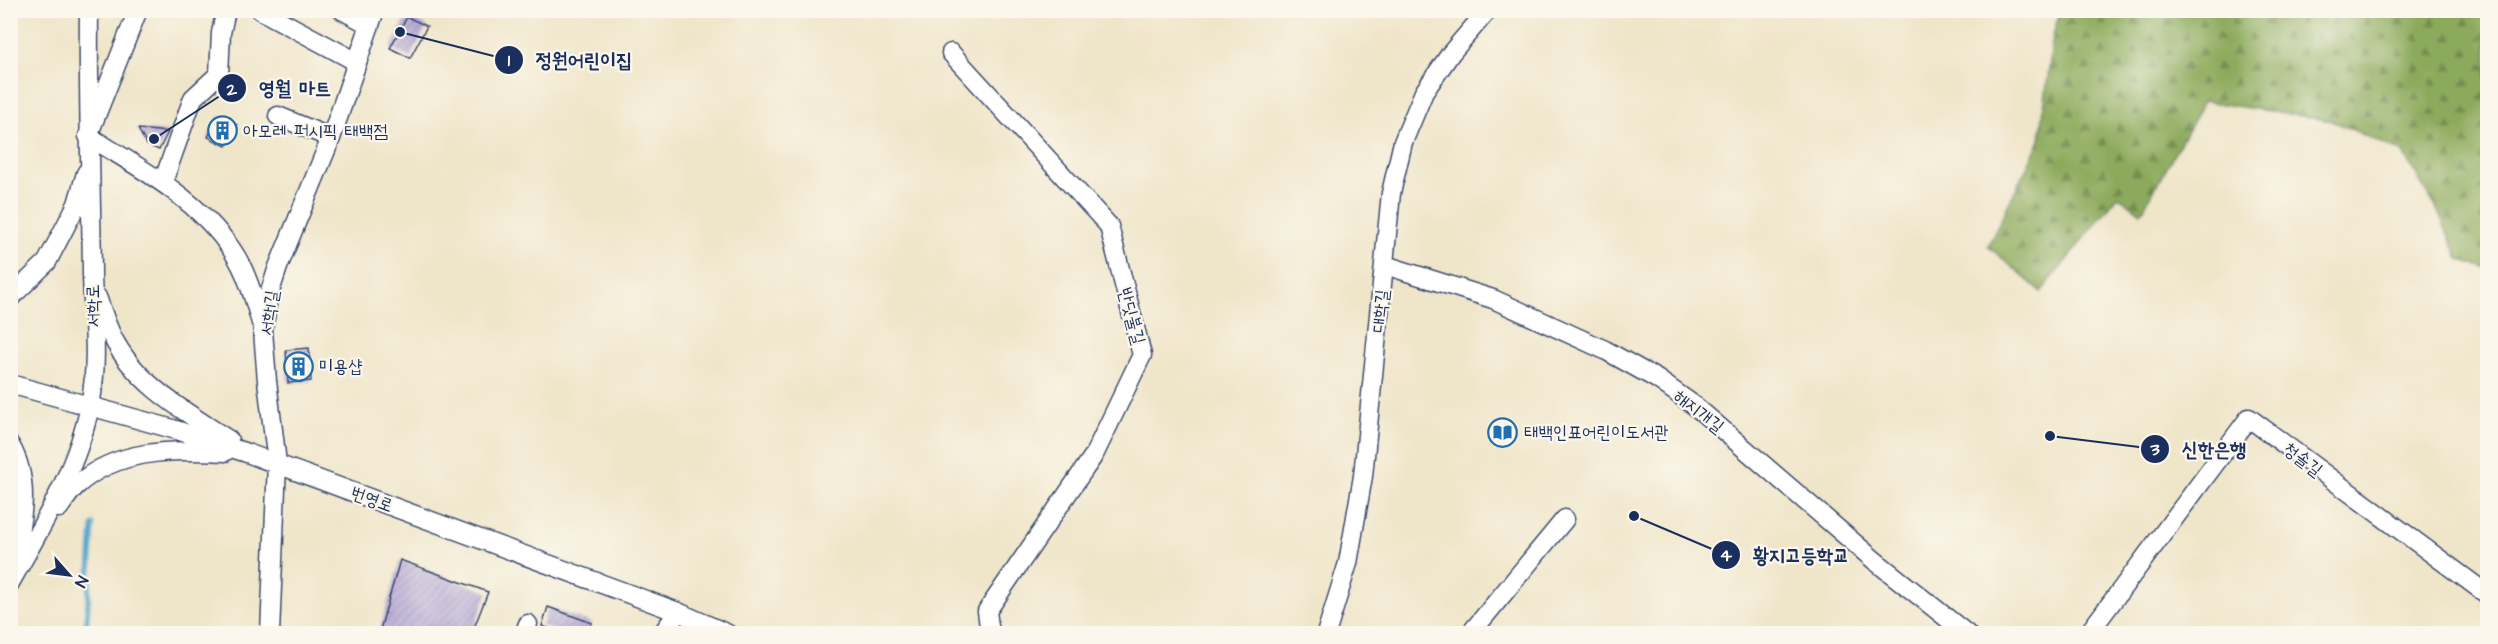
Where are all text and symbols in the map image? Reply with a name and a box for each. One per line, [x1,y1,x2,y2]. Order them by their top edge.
callout: 정원어린이집 [494,41,644,79]
text: 정원어린이집 [536,47,632,75]
text: 1 [508,48,511,73]
callout: 영월 마트 [217,69,343,107]
text: 영월 마트 [259,75,331,103]
text: 2 [226,77,238,102]
building icon: 아모레 퍼시픽 태백점 [206,115,238,147]
place label: 아모레 퍼시픽 태백점 [243,119,388,144]
street label: 서학로 [81,284,106,328]
street label: 반딧불길 [1112,285,1151,348]
street label: 서학1길 [254,288,285,337]
street label: 대학길 [1366,288,1395,334]
building icon: 미용샵 [282,350,314,382]
place label: 미용샵 [319,354,363,379]
street label: 해지개길 [1668,384,1730,439]
library icon: 태백인표어린이도서관 [1487,416,1519,448]
place label: 태백인표어린이도서관 [1524,420,1669,445]
callout: 신한은행 [2140,430,2258,468]
text: 신한은행 [2182,436,2246,464]
street label: 청솔길 [2278,436,2328,483]
text: 3 [2149,437,2160,462]
street label: 번영로 [347,480,397,519]
callout: 황지고등학교 [1711,536,1862,574]
text: 황지고등학교 [1753,542,1849,570]
text: 4 [1720,543,1733,568]
north arrow [39,545,99,605]
text: N [69,572,93,591]

